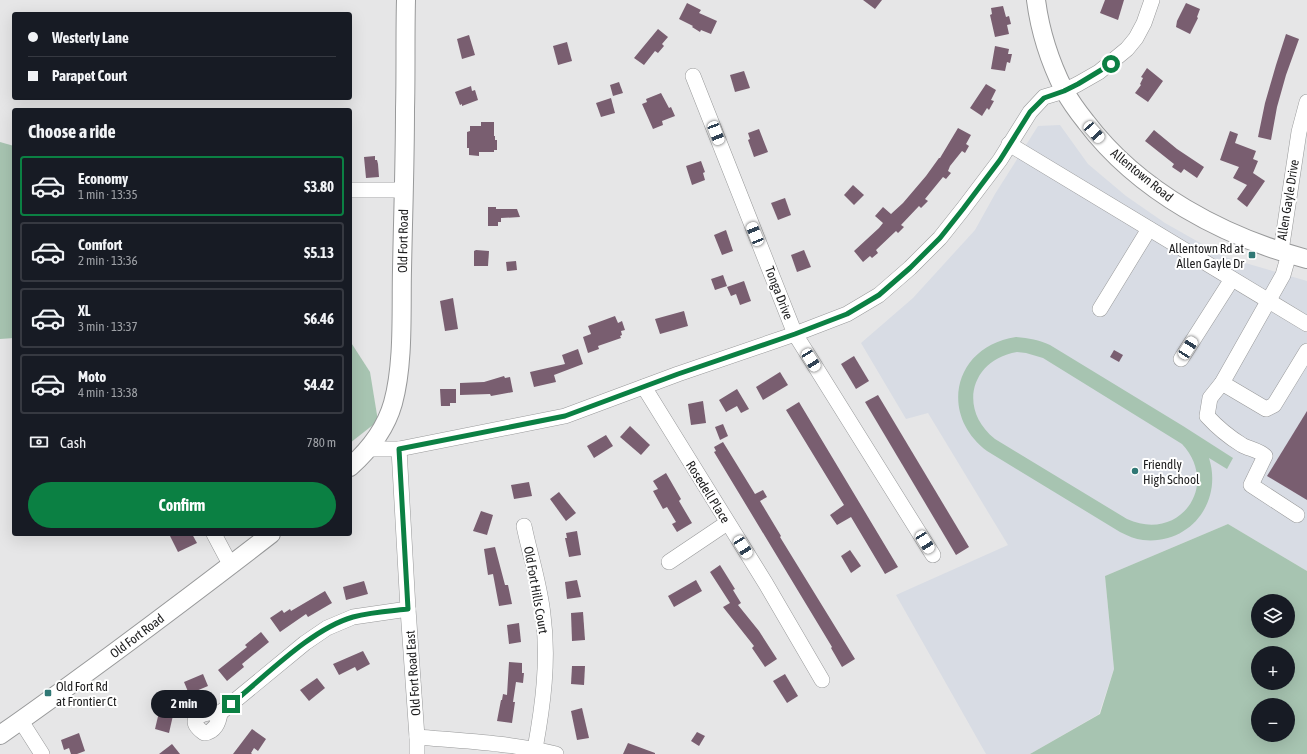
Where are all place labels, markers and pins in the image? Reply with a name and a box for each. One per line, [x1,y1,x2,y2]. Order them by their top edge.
place label: Allentown Rd at Allen Gayle Dr [1169,241,1244,271]
marker: Allentown Rd at Allen Gayle Dr [1247,250,1257,260]
place label: Friendly High School [1143,457,1200,487]
marker: Friendly High School [1130,466,1140,476]
place label: Old Fort Rd at Frontier Ct [56,679,117,709]
marker: Old Fort Rd at Frontier Ct [43,688,53,698]

